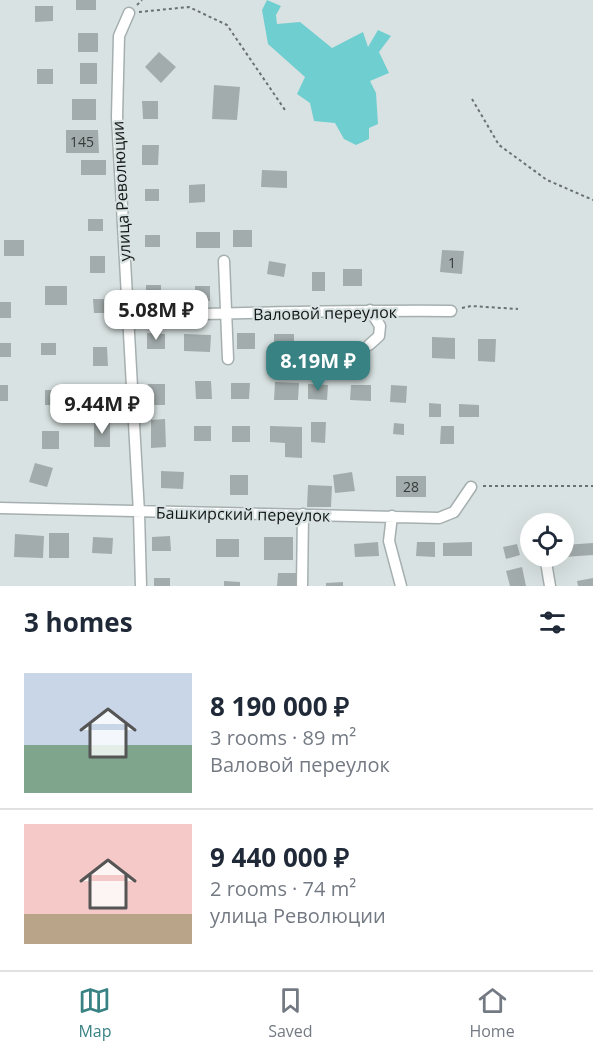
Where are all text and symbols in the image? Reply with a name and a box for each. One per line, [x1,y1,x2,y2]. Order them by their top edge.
street label: улица Революции [106,120,136,262]
house number: 145 [70,132,94,151]
house number: 1 [448,253,456,272]
pin: 5.08M ₽ [101,290,211,341]
text: 5.08M ₽ [118,296,194,323]
street label: Валовой переулок [253,301,398,325]
pin: 8.19M ₽ [263,341,373,392]
text: 8.19M ₽ [280,347,356,374]
pin: 9.44M ₽ [47,384,157,435]
text: 9.44M ₽ [64,390,140,417]
house number: 28 [403,477,419,496]
street label: Башкирский переулок [156,501,331,527]
map controls [520,513,574,567]
button: locate [520,513,574,567]
text: 3 homes [24,604,133,640]
icon: filters [536,606,569,639]
text: 8 190 000 ₽ [210,688,349,724]
icon: home [72,697,144,769]
text: 3 rooms · 89 m² [210,724,356,751]
text: Валовой переулок [210,751,390,778]
text: 9 440 000 ₽ [210,839,349,875]
icon: home [72,848,144,920]
text: 2 rooms · 74 m² [210,875,356,902]
text: улица Революции [210,902,386,929]
tab: Map [78,984,111,1042]
tab: Saved [268,984,313,1042]
tab: Home [469,984,515,1042]

